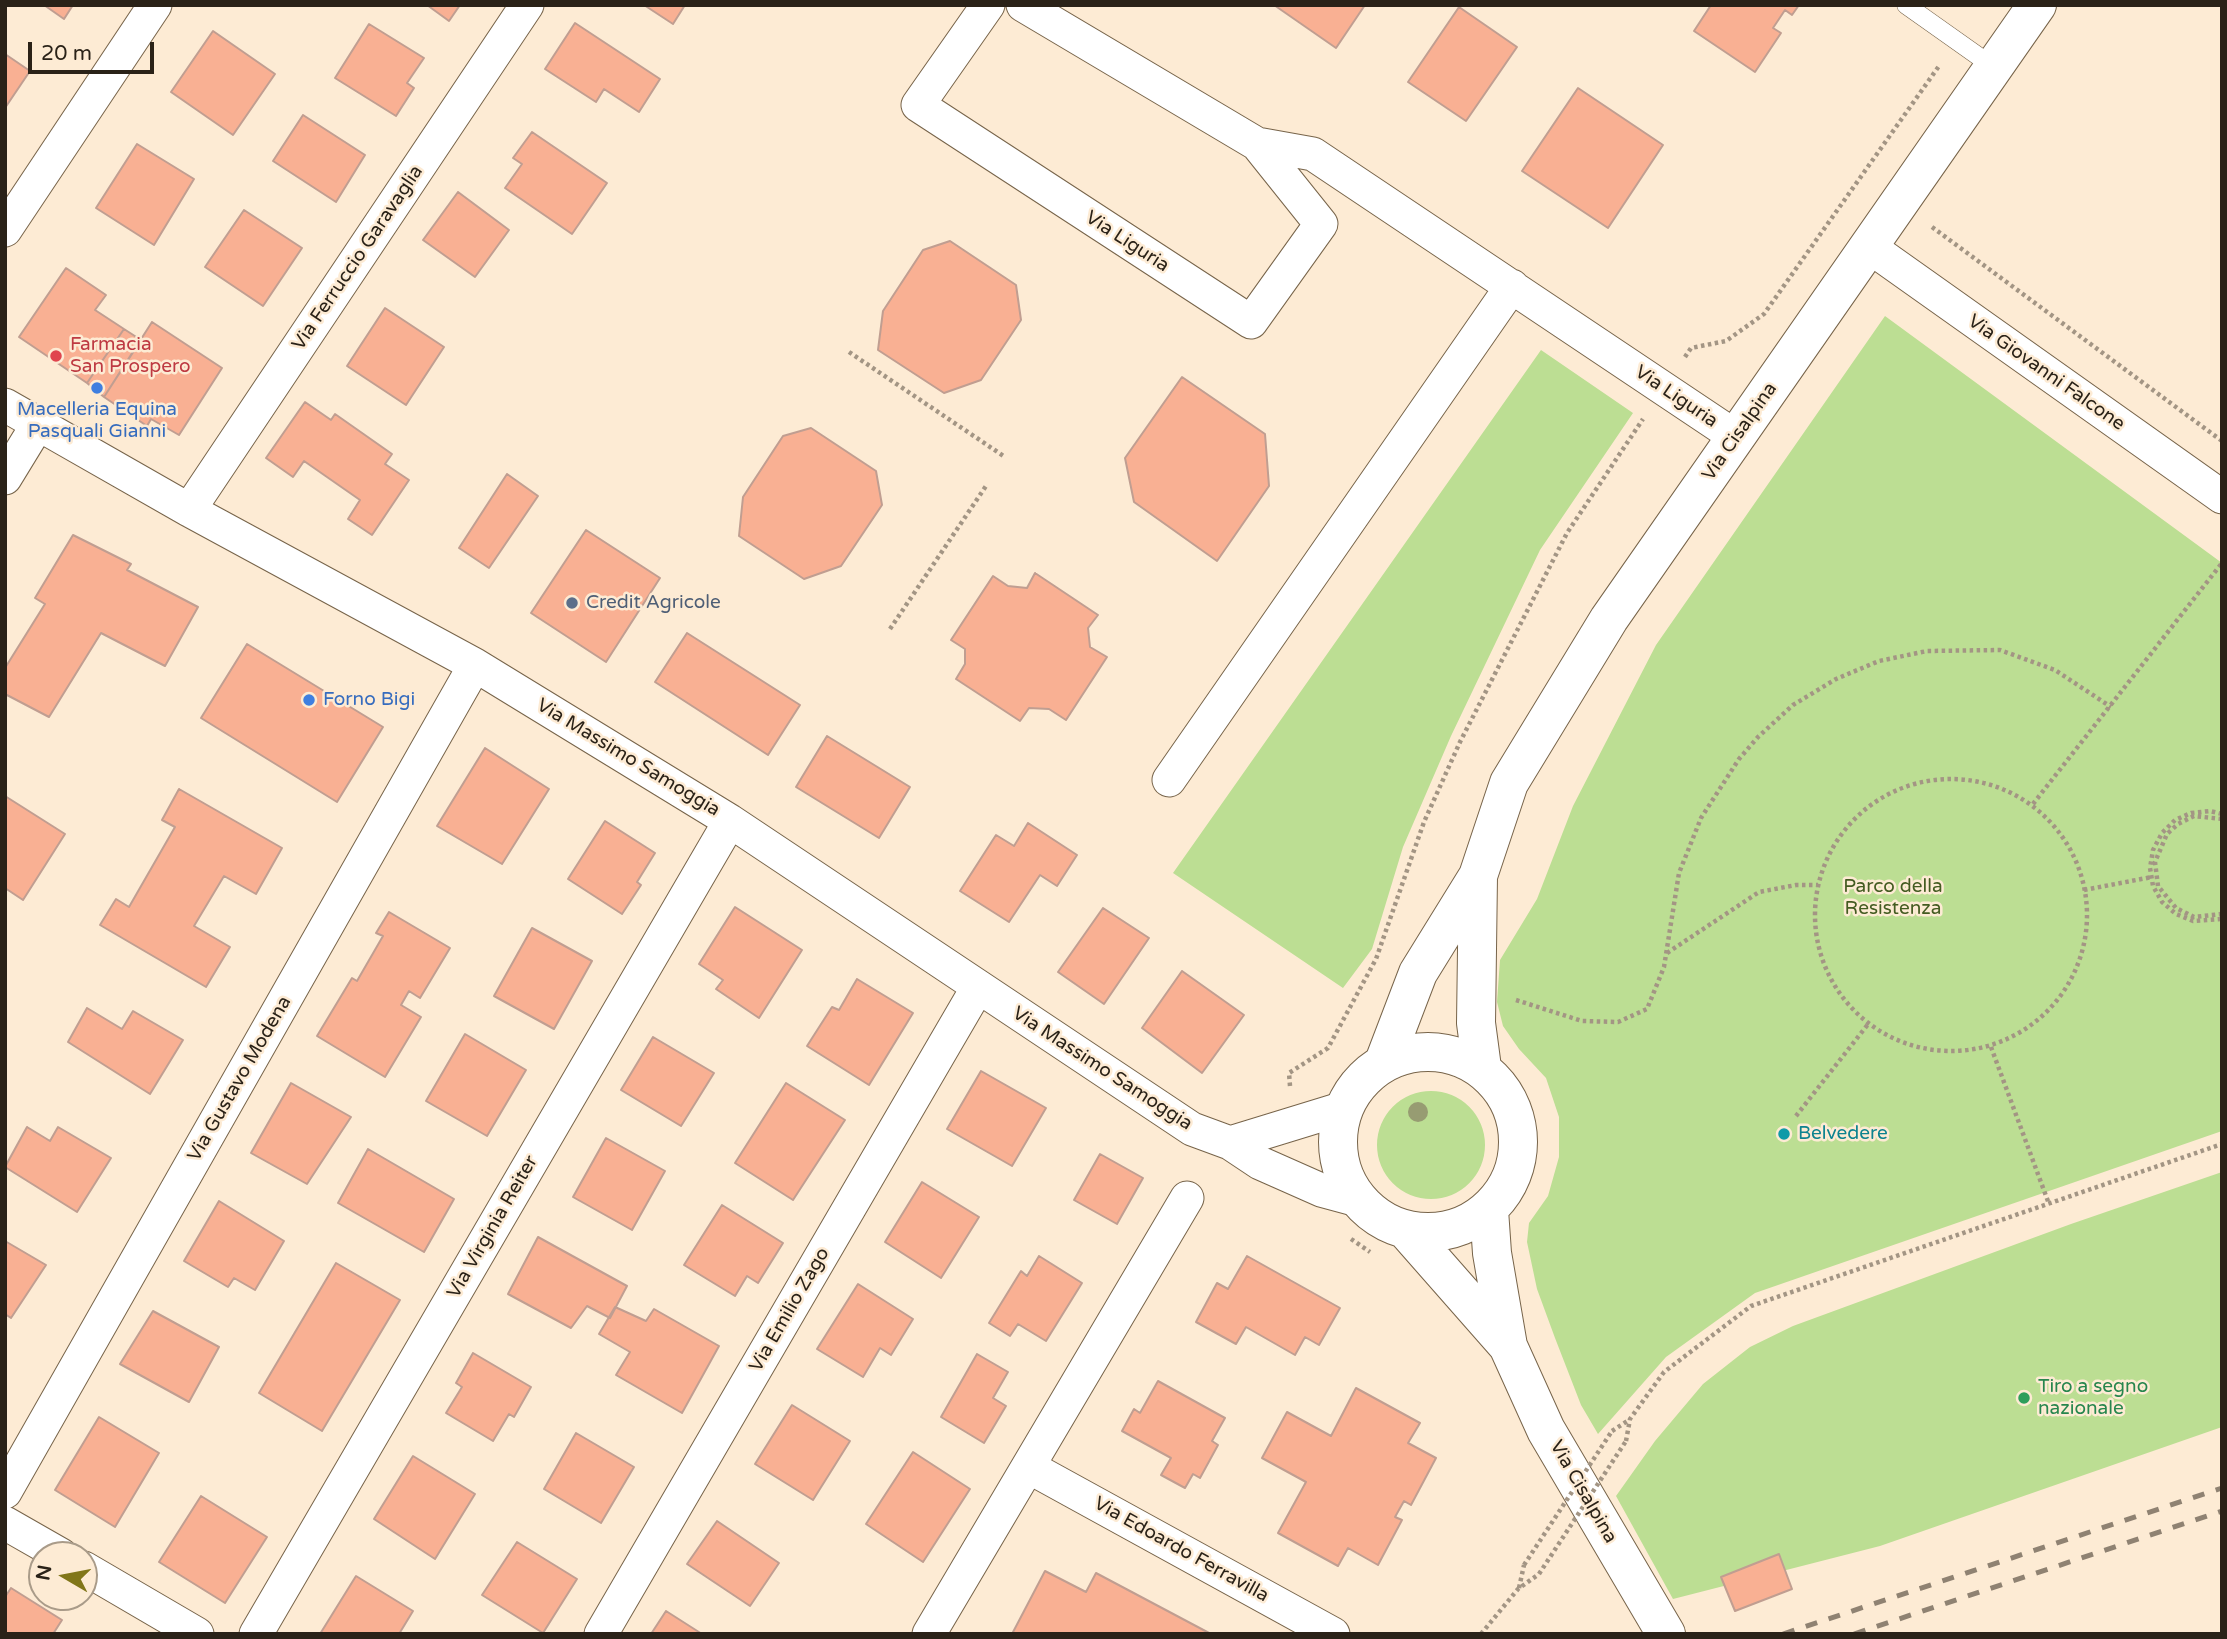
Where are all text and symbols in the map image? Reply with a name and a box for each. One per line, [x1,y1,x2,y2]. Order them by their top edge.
scale bar [32,28,158,72]
text: 20 m [41,41,92,66]
street label: Via Ferruccio Garavaglia [288,161,428,355]
street label: Via Liguria [1081,206,1173,278]
street label: Via Giovanni Falcone [1963,310,2129,436]
place label: Farmacia San Prospero [70,334,190,378]
marker: Farmacia San Prospero [48,348,64,364]
street label: Via Liguria [1630,361,1722,433]
street label: Via Cisalpina [1698,378,1782,486]
marker: Macelleria Equina Pasquali Gianni [89,380,105,396]
place label: Macelleria Equina Pasquali Gianni [17,399,177,443]
place label: Credit Agricole [586,592,721,614]
marker: Credit Agricole [564,595,580,611]
place label: Forno Bigi [323,689,415,711]
marker: Forno Bigi [301,692,317,708]
street label: Via Massimo Samoggia [532,694,724,822]
park label: Parco della Resistenza [1843,876,1943,920]
street label: Via Gustavo Modena [183,992,297,1166]
street label: Via Massimo Samoggia [1008,1002,1196,1136]
place label: Belvedere [1798,1123,1888,1145]
marker: Belvedere [1776,1126,1792,1142]
street label: Via Virginia Reiter [443,1152,543,1302]
street label: Via Emilio Zago [745,1244,835,1376]
place label: Tiro a segno nazionale [2038,1376,2148,1420]
marker: Tiro a segno nazionale [2016,1390,2032,1406]
street label: Via Cisalpina [1544,1437,1622,1547]
street label: Via Edoardo Ferravilla [1090,1492,1272,1608]
north arrow [28,1541,98,1611]
text: N [32,1563,56,1582]

